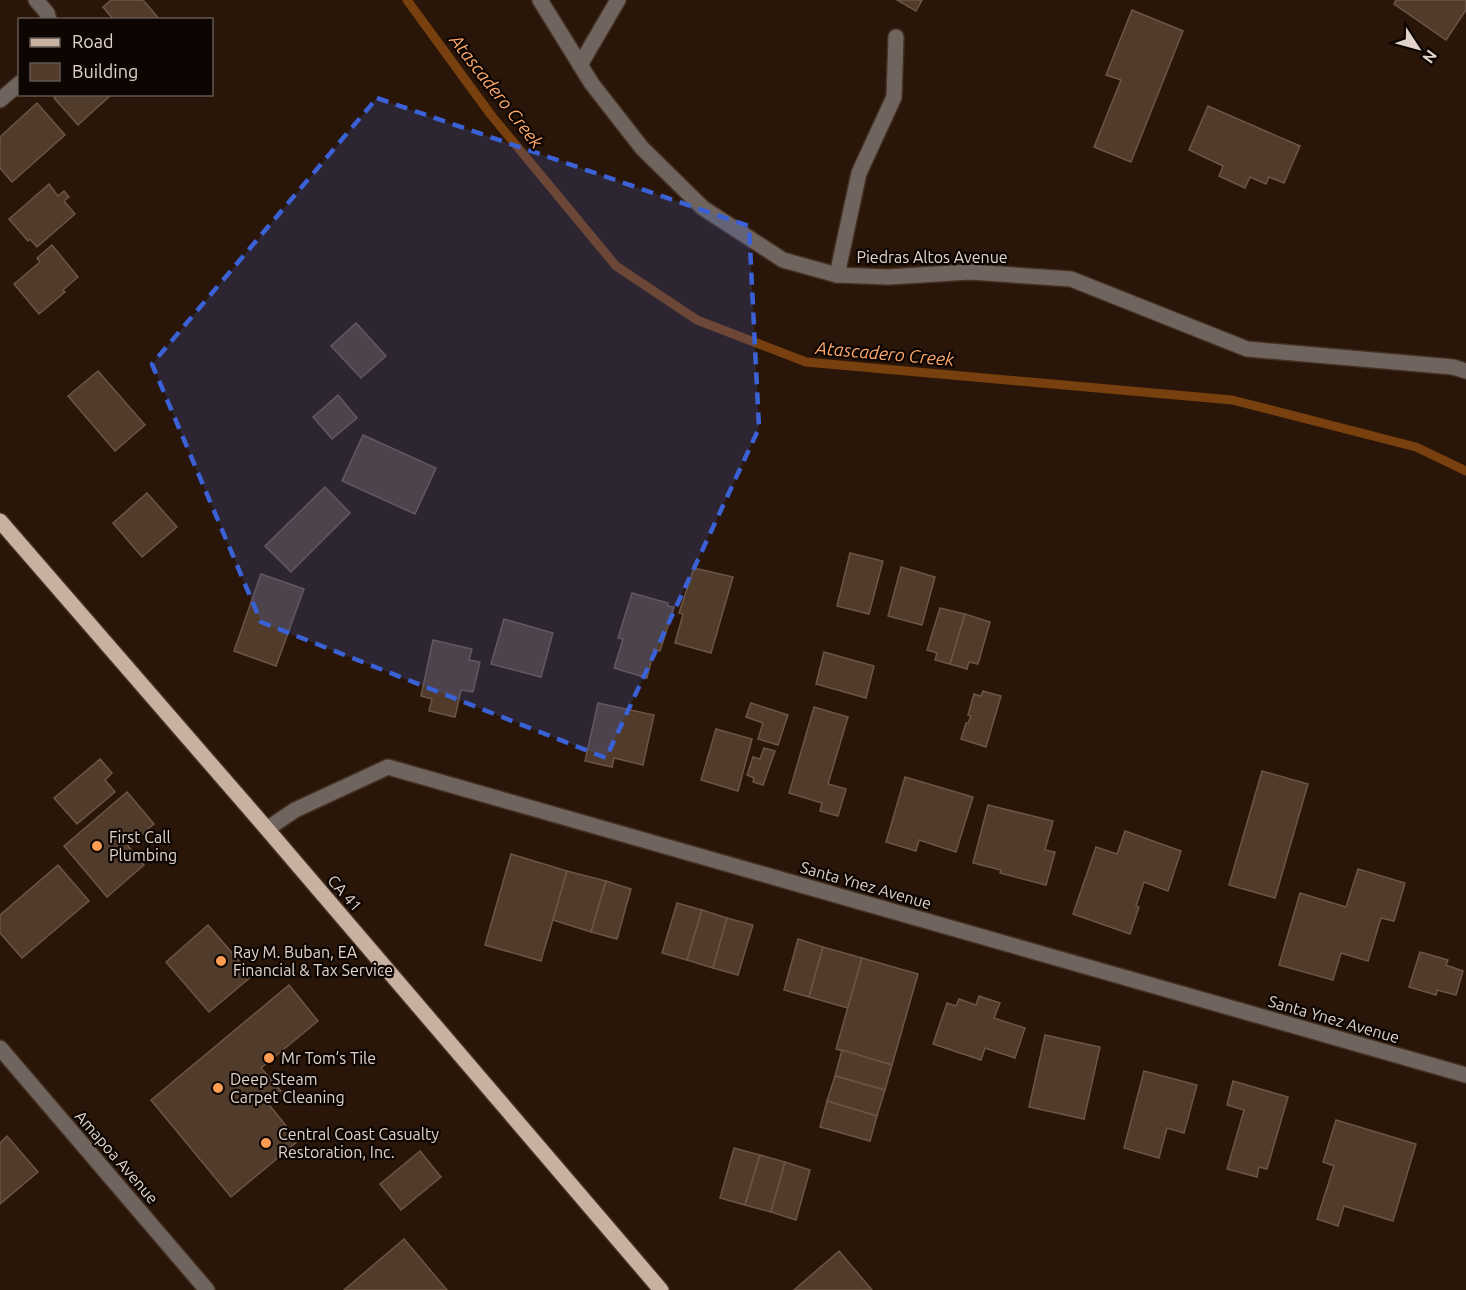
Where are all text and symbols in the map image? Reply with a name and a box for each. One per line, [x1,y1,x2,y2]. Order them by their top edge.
legend [18,18,213,96]
north arrow [1388,18,1448,78]
water label: Atascadero Creek [446,29,548,153]
text: Road [72,31,114,51]
text: N [1419,47,1441,67]
text: Building [72,61,138,81]
street label: Piedras Altos Avenue [856,248,1008,266]
water label: Atascadero Creek [814,337,956,369]
place label: First Call Plumbing [109,828,177,864]
marker: First Call Plumbing [90,839,104,853]
street label: Santa Ynez Avenue [798,858,934,912]
street label: CA 41 [324,871,366,915]
place label: Ray M. Buban, EA Financial & Tax Service [233,943,393,979]
marker: Ray M. Buban, EA Financial & Tax Service [214,954,228,968]
street label: Santa Ynez Avenue [1266,992,1402,1046]
place label: Mr Tom’s Tile [281,1049,376,1067]
marker: Mr Tom’s Tile [262,1051,276,1065]
place label: Deep Steam Carpet Cleaning [230,1070,345,1106]
marker: Deep Steam Carpet Cleaning [211,1081,225,1095]
street label: Amapoa Avenue [72,1107,162,1207]
place label: Central Coast Casualty Restoration, Inc. [278,1125,439,1161]
marker: Central Coast Casualty Restoration, Inc. [259,1136,273,1150]

